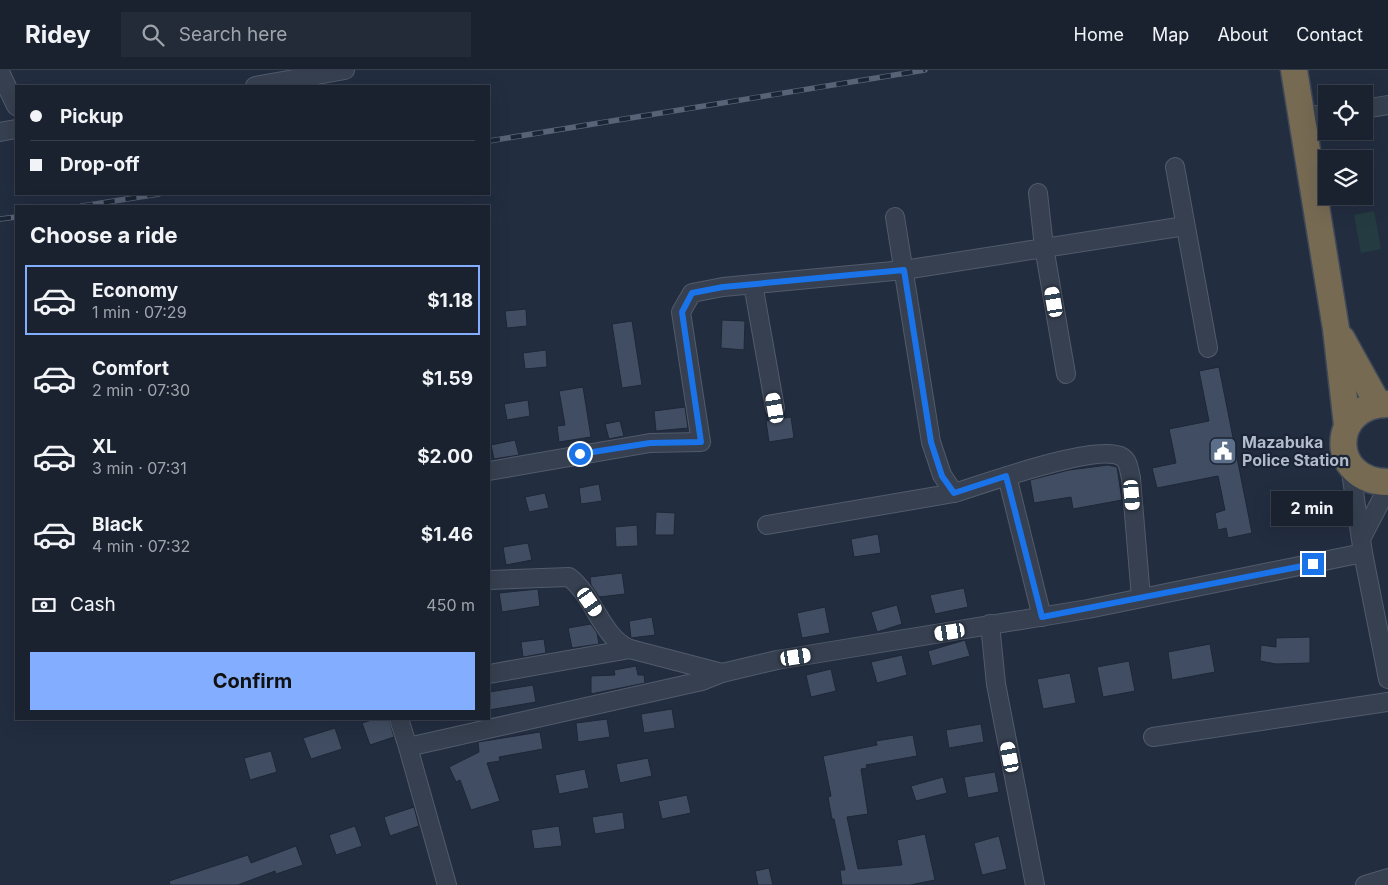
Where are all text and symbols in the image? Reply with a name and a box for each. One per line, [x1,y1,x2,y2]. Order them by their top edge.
search box [121,12,471,57]
text: Ridey [25,20,91,49]
icon: search [139,21,167,49]
text: Search here [179,23,287,46]
text: Home [1074,24,1124,45]
text: Map [1152,24,1189,45]
text: About [1217,24,1268,45]
text: Contact [1296,24,1363,45]
map controls [1318,85,1373,205]
button: locate [1318,85,1373,140]
text: Pickup [60,105,123,128]
button: layers [1318,150,1373,205]
text: Drop-off [60,153,140,176]
text: Choose a ride [30,222,178,248]
icon: car [32,278,77,323]
text: Economy [92,279,178,302]
car [1044,286,1063,318]
text: $1.18 [427,289,473,312]
text: 1 min · 07:29 [92,302,187,322]
icon: car [32,356,77,401]
text: Comfort [92,357,169,380]
text: $1.59 [422,367,473,390]
text: 2 min · 07:30 [92,380,190,400]
car [765,392,784,424]
place label: Mazabuka Police Station [1242,432,1349,470]
icon: car [32,434,77,479]
text: XL [92,435,117,458]
public building icon: Mazabuka Police Station [1208,436,1238,466]
route start [569,443,591,465]
text: $2.00 [417,445,473,468]
text: 3 min · 07:31 [92,458,187,478]
car [1123,479,1140,511]
callout: 2 min [1272,492,1354,526]
text: 2 min [1291,498,1333,518]
icon: car [32,512,77,557]
text: Black [92,513,143,536]
text: $1.46 [421,523,473,546]
text: 4 min · 07:32 [92,536,190,556]
route end [1302,553,1324,575]
car [575,585,604,619]
icon: cash [30,591,58,619]
text: Cash [70,593,116,616]
text: 450 m [426,595,475,615]
car [934,622,965,642]
car [780,647,811,667]
button: Confirm [30,652,475,710]
car [999,741,1020,773]

